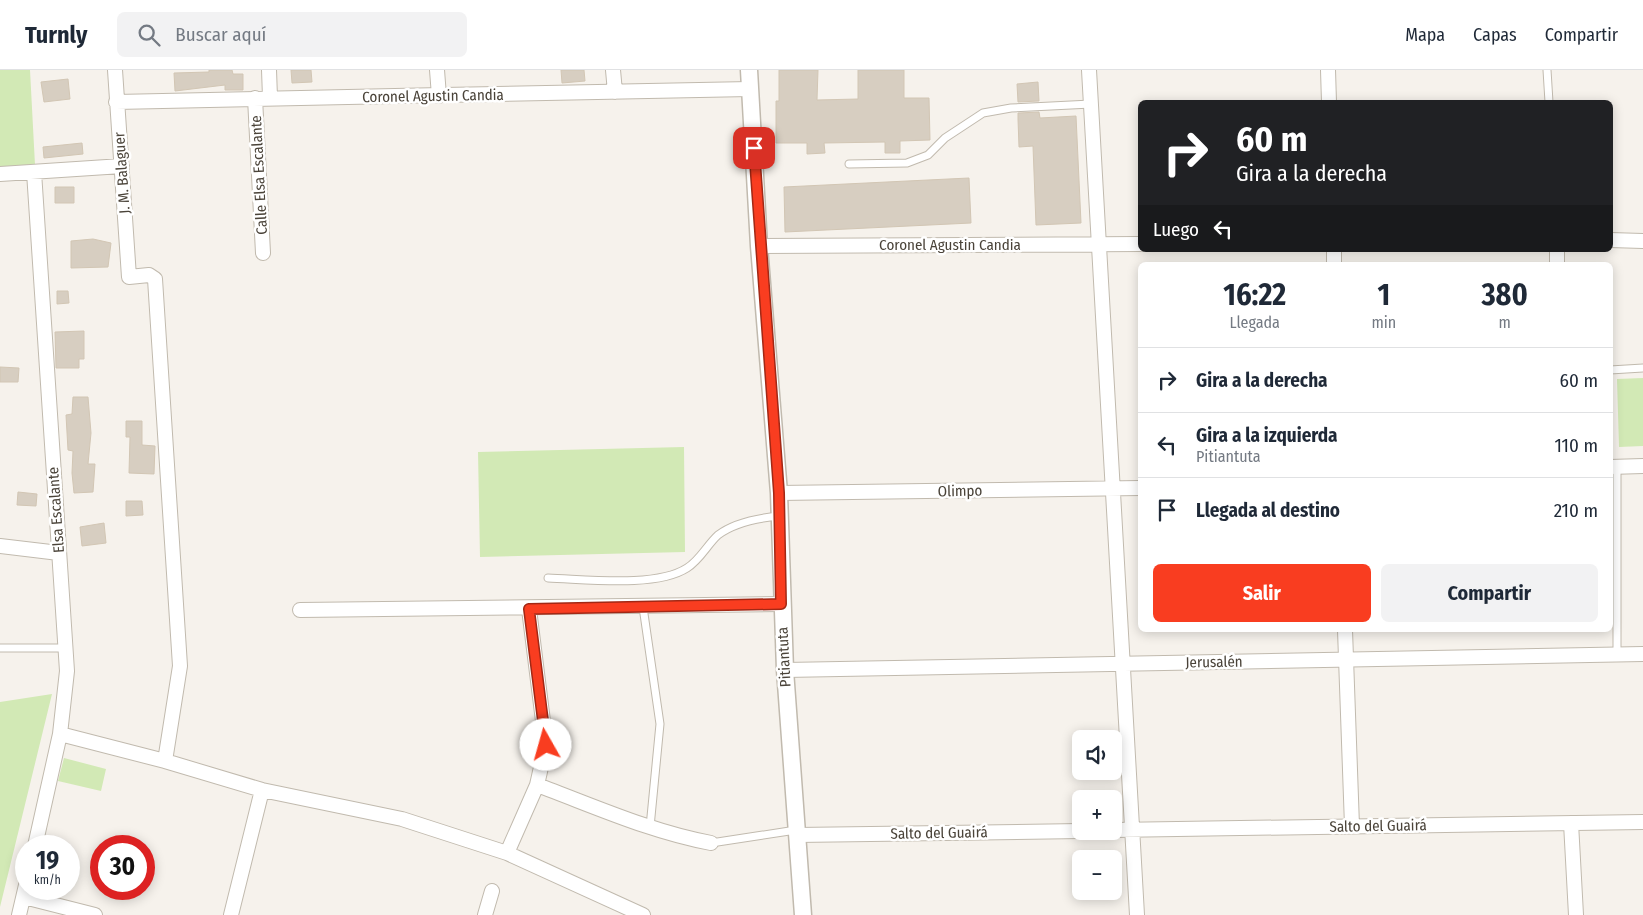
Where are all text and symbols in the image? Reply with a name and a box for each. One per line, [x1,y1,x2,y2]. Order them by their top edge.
search box [117,12,467,57]
text: Turnly [25,21,87,49]
icon: search [135,21,163,49]
text: Buscar aquí [175,23,266,46]
text: Mapa [1405,24,1445,46]
text: Capas [1473,24,1517,46]
text: Compartir [1545,24,1618,46]
street label: Coronel Agustin Candia [362,86,504,106]
street label: Calle Elsa Escalante [247,115,271,235]
text: 60 m [1236,118,1307,160]
icon: right [1153,120,1218,185]
pin [733,127,775,169]
street label: J. M. Balaguer [110,131,134,215]
icon: arrive [740,134,768,162]
text: Gira a la derecha [1236,160,1387,187]
icon: left [1209,215,1237,243]
text: Luego [1153,218,1199,241]
street label: Coronel Agustin Candia [879,236,1021,254]
text: 16:22 [1223,277,1286,313]
text: 1 [1377,277,1390,313]
text: 380 [1481,277,1528,313]
text: Llegada [1229,313,1280,332]
text: min [1371,313,1396,332]
text: m [1498,313,1511,332]
icon: right [1153,366,1181,394]
text: Gira a la derecha [1196,369,1328,392]
text: 60 m [1560,369,1598,392]
text: Gira a la izquierda [1196,424,1338,447]
icon: left [1153,431,1181,459]
text: 110 m [1554,434,1598,457]
text: Pitiantuta [1196,447,1261,466]
street label: Elsa Escalante [44,466,68,554]
street label: Olimpo [938,482,983,500]
icon: arrive [1153,496,1181,524]
text: Llegada al destino [1196,499,1340,522]
text: 210 m [1554,499,1598,522]
button: Salir [1153,564,1371,622]
button: Compartir [1381,564,1598,622]
street label: Pitiantuta [773,626,795,688]
street label: Jerusalén [1185,653,1243,671]
position arrow [519,718,571,770]
map controls [1072,730,1122,900]
button: sound [1072,730,1122,780]
button: + [1072,790,1122,840]
street label: Salto del Guairá [1329,816,1427,836]
street label: Salto del Guairá [890,823,988,843]
speed limit sign: 30 [90,835,155,900]
text: 19 [36,846,59,876]
button: − [1072,850,1122,900]
text: km/h [34,873,61,887]

